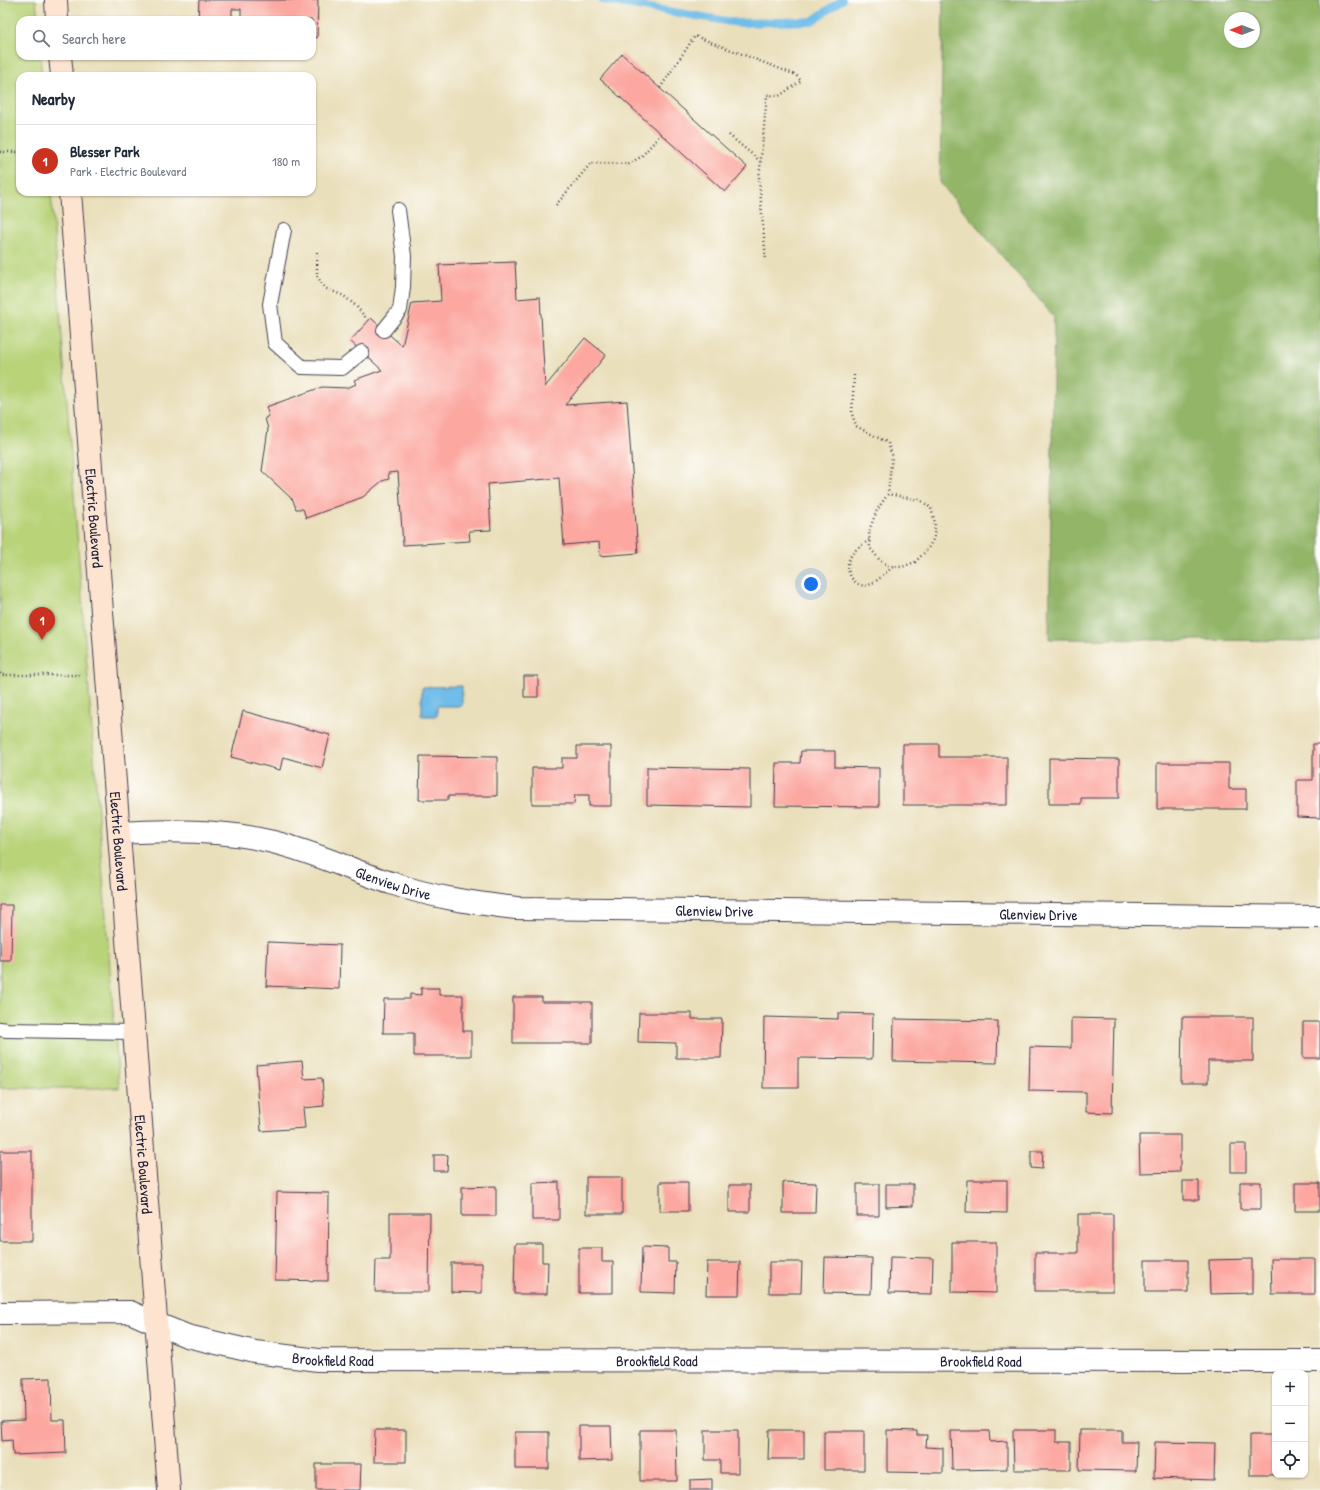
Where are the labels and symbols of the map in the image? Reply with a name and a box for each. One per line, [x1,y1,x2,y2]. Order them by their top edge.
north arrow [1224,12,1260,48]
street label: Electric Boulevard [81,468,109,568]
your location [801,574,821,594]
pin: 1 [29,607,55,640]
street label: Electric Boulevard [105,791,134,892]
street label: Glenview Drive [353,861,433,905]
street label: Glenview Drive [675,899,754,921]
street label: Glenview Drive [999,903,1078,925]
street label: Electric Boulevard [130,1114,158,1215]
street label: Brookfield Road [291,1346,374,1371]
street label: Brookfield Road [616,1350,698,1371]
street label: Brookfield Road [940,1350,1022,1371]

